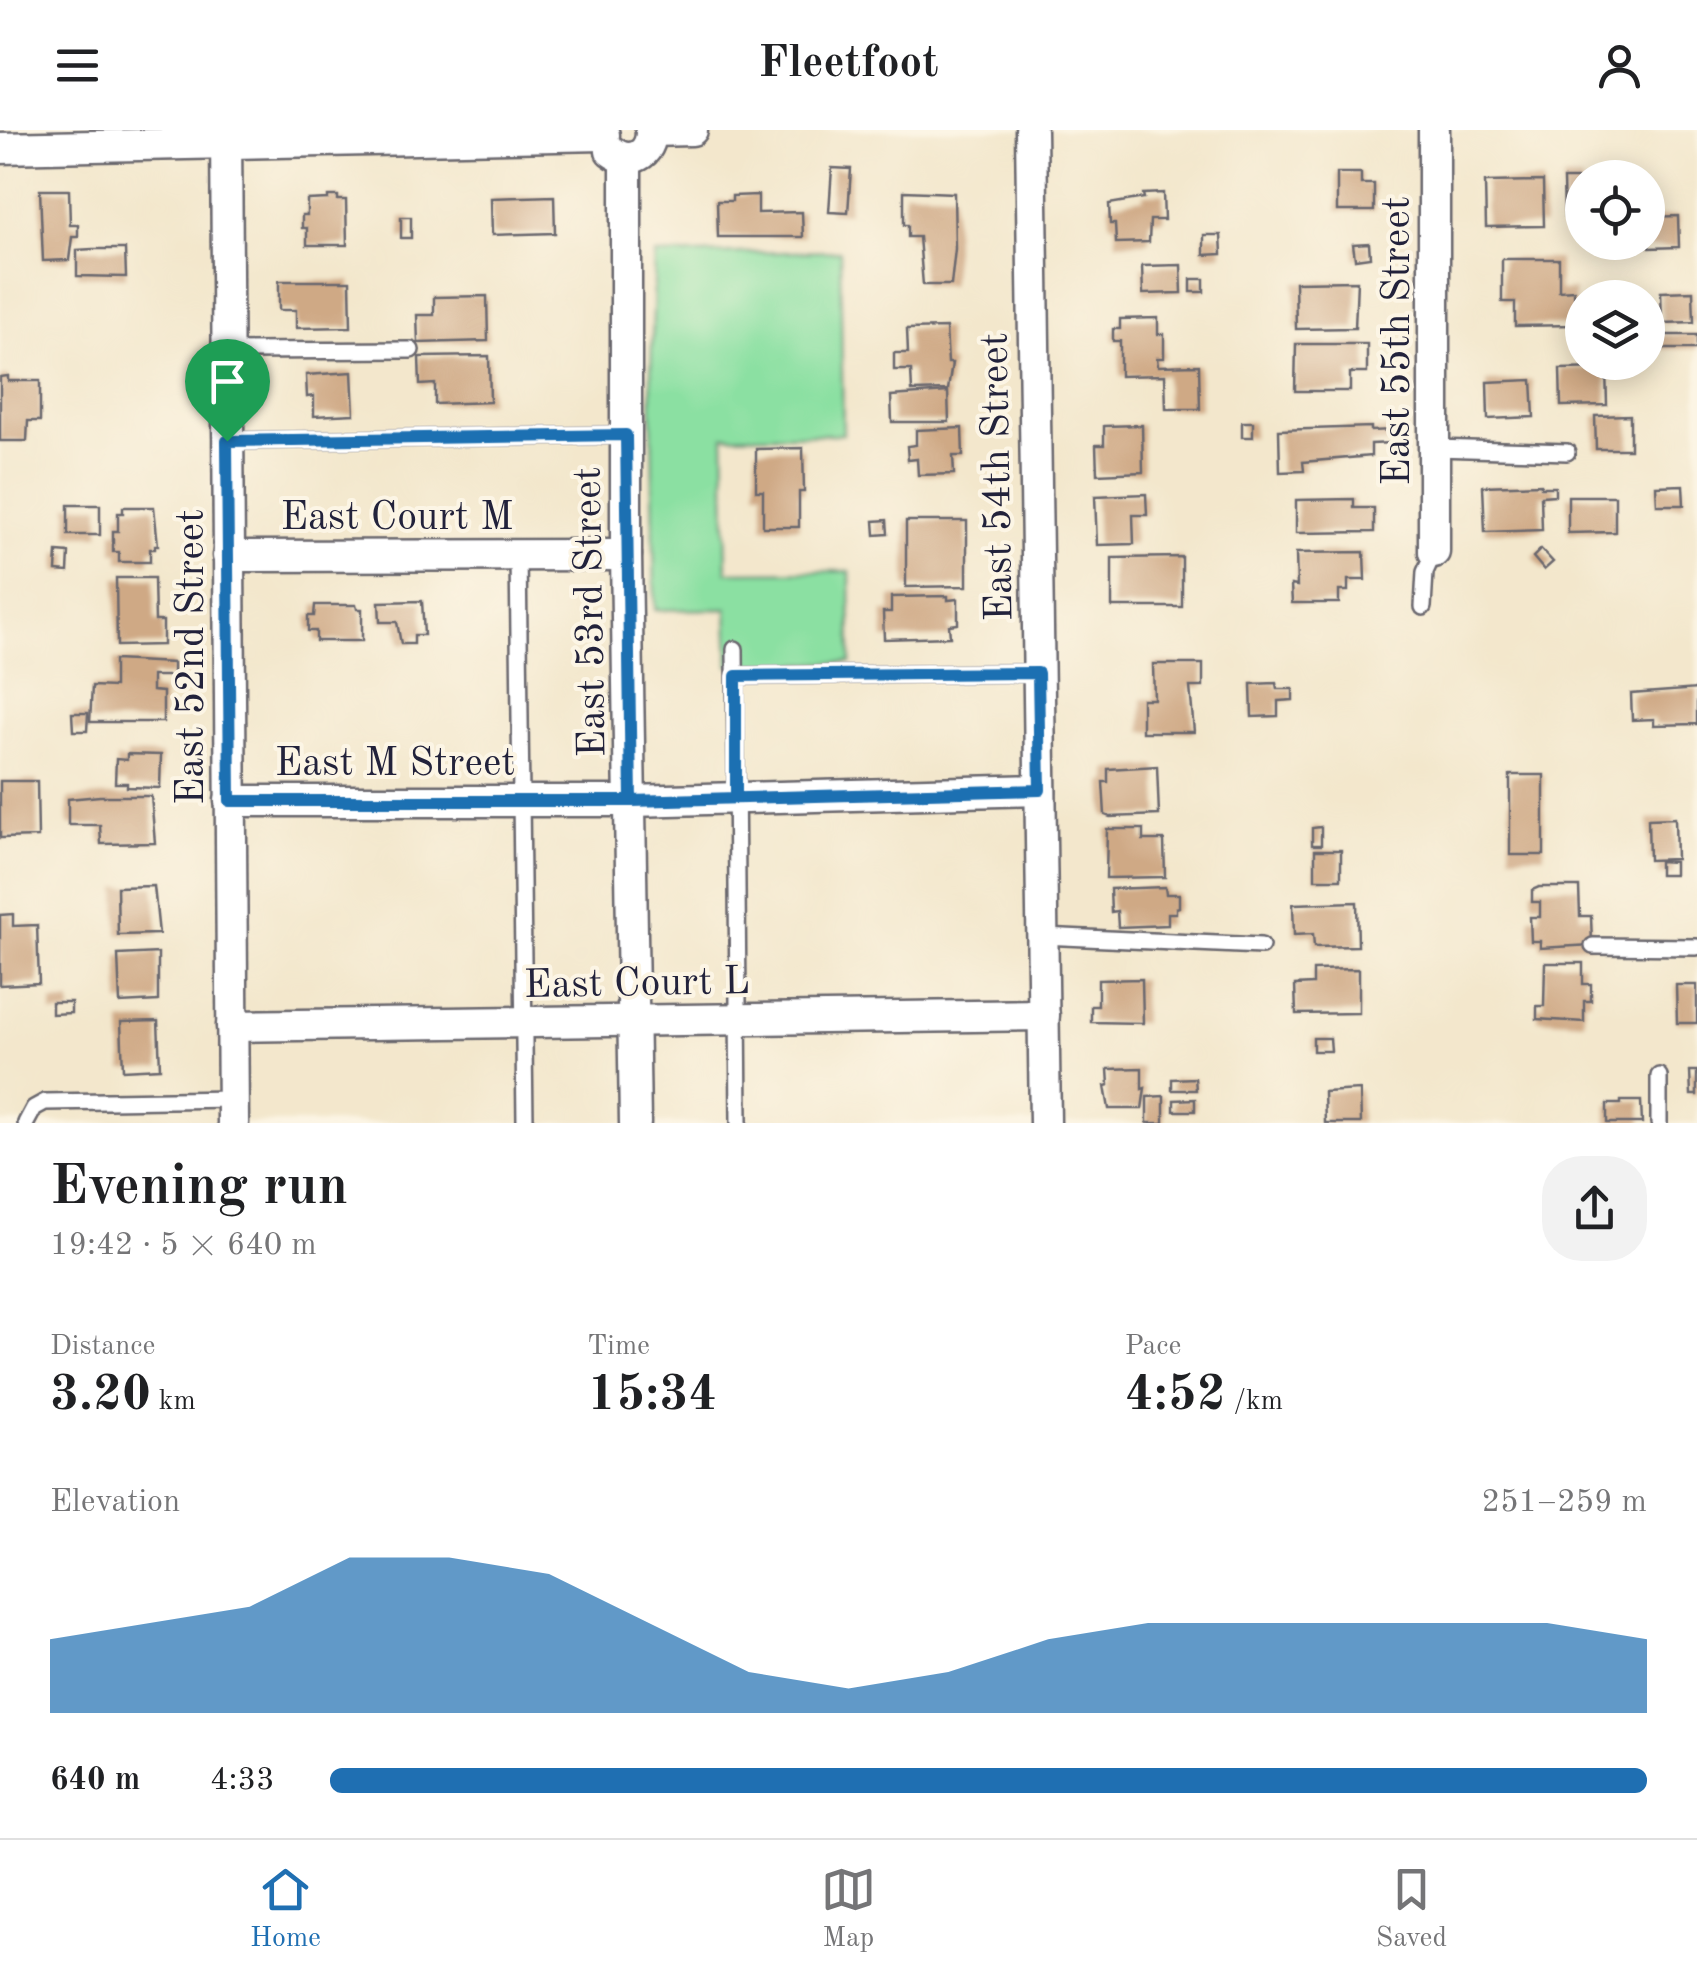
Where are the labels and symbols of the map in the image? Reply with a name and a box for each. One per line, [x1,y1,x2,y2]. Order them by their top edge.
street label: East 55th Street [1379,196,1419,486]
street label: East 54th Street [976,332,1022,622]
pin [185,339,270,442]
street label: East 53rd Street [569,466,615,758]
street label: East Court M [280,499,514,539]
street label: East 52nd Street [173,509,213,805]
street label: East M Street [275,745,515,785]
street label: East Court L [524,963,751,1007]

